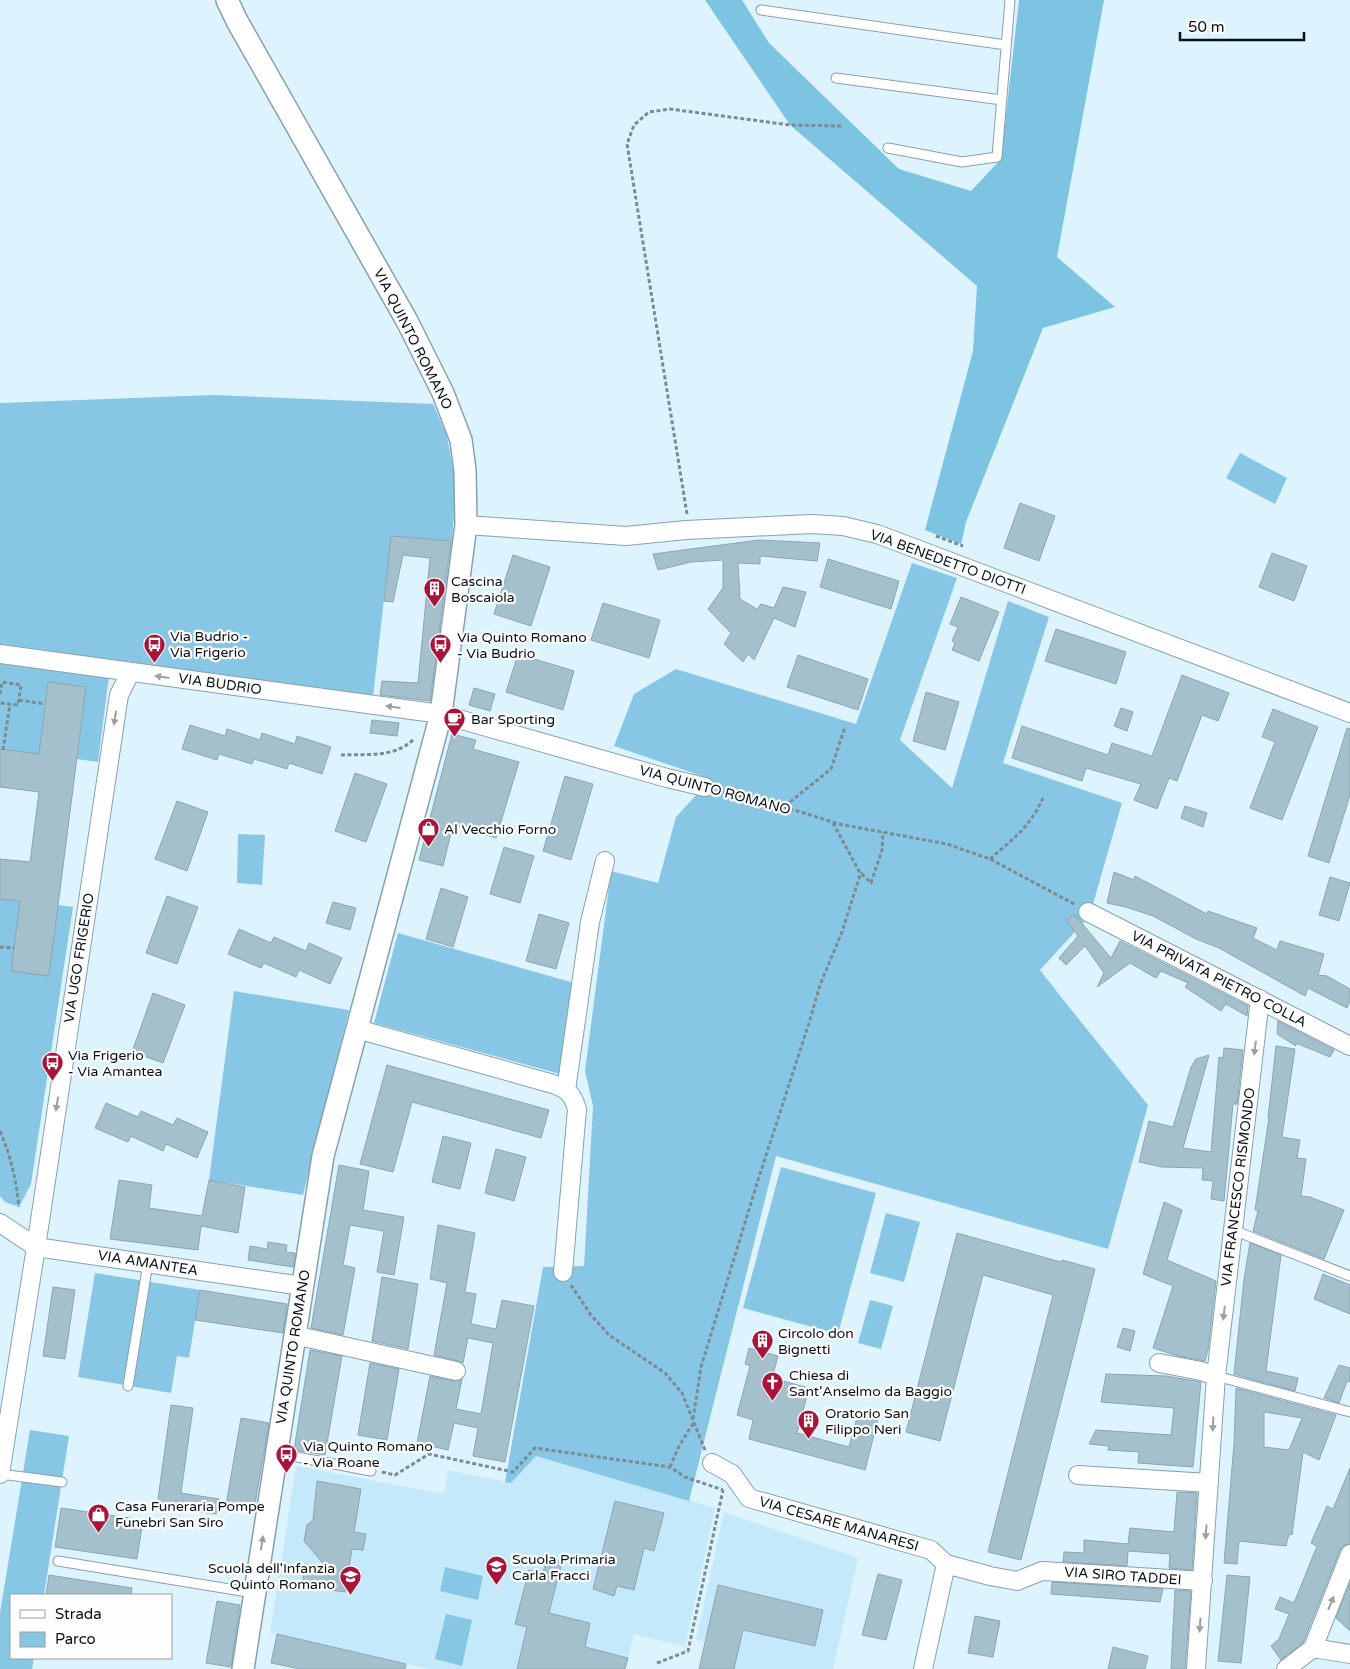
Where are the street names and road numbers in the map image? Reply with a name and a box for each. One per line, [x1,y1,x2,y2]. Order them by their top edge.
street label: VIA QUINTO ROMANO [370,266,456,412]
street label: VIA BENEDETTO DIOTTI [868,526,1028,598]
street label: VIA BUDRIO [177,670,263,698]
street label: VIA QUINTO ROMANO [637,762,793,818]
street label: VIA UGO FRIGERIO [60,892,98,1024]
street label: VIA PRIVATA PIETRO COLLA [1128,927,1310,1031]
street label: VIA FRANCESCO RISMONDO [1217,1087,1259,1287]
street label: VIA AMANTEA [97,1247,199,1279]
street label: VIA QUINTO ROMANO [272,1269,314,1425]
street label: VIA CESARE MANARESI [757,1493,921,1555]
street label: VIA SIRO TADDEI [1064,1563,1182,1589]

